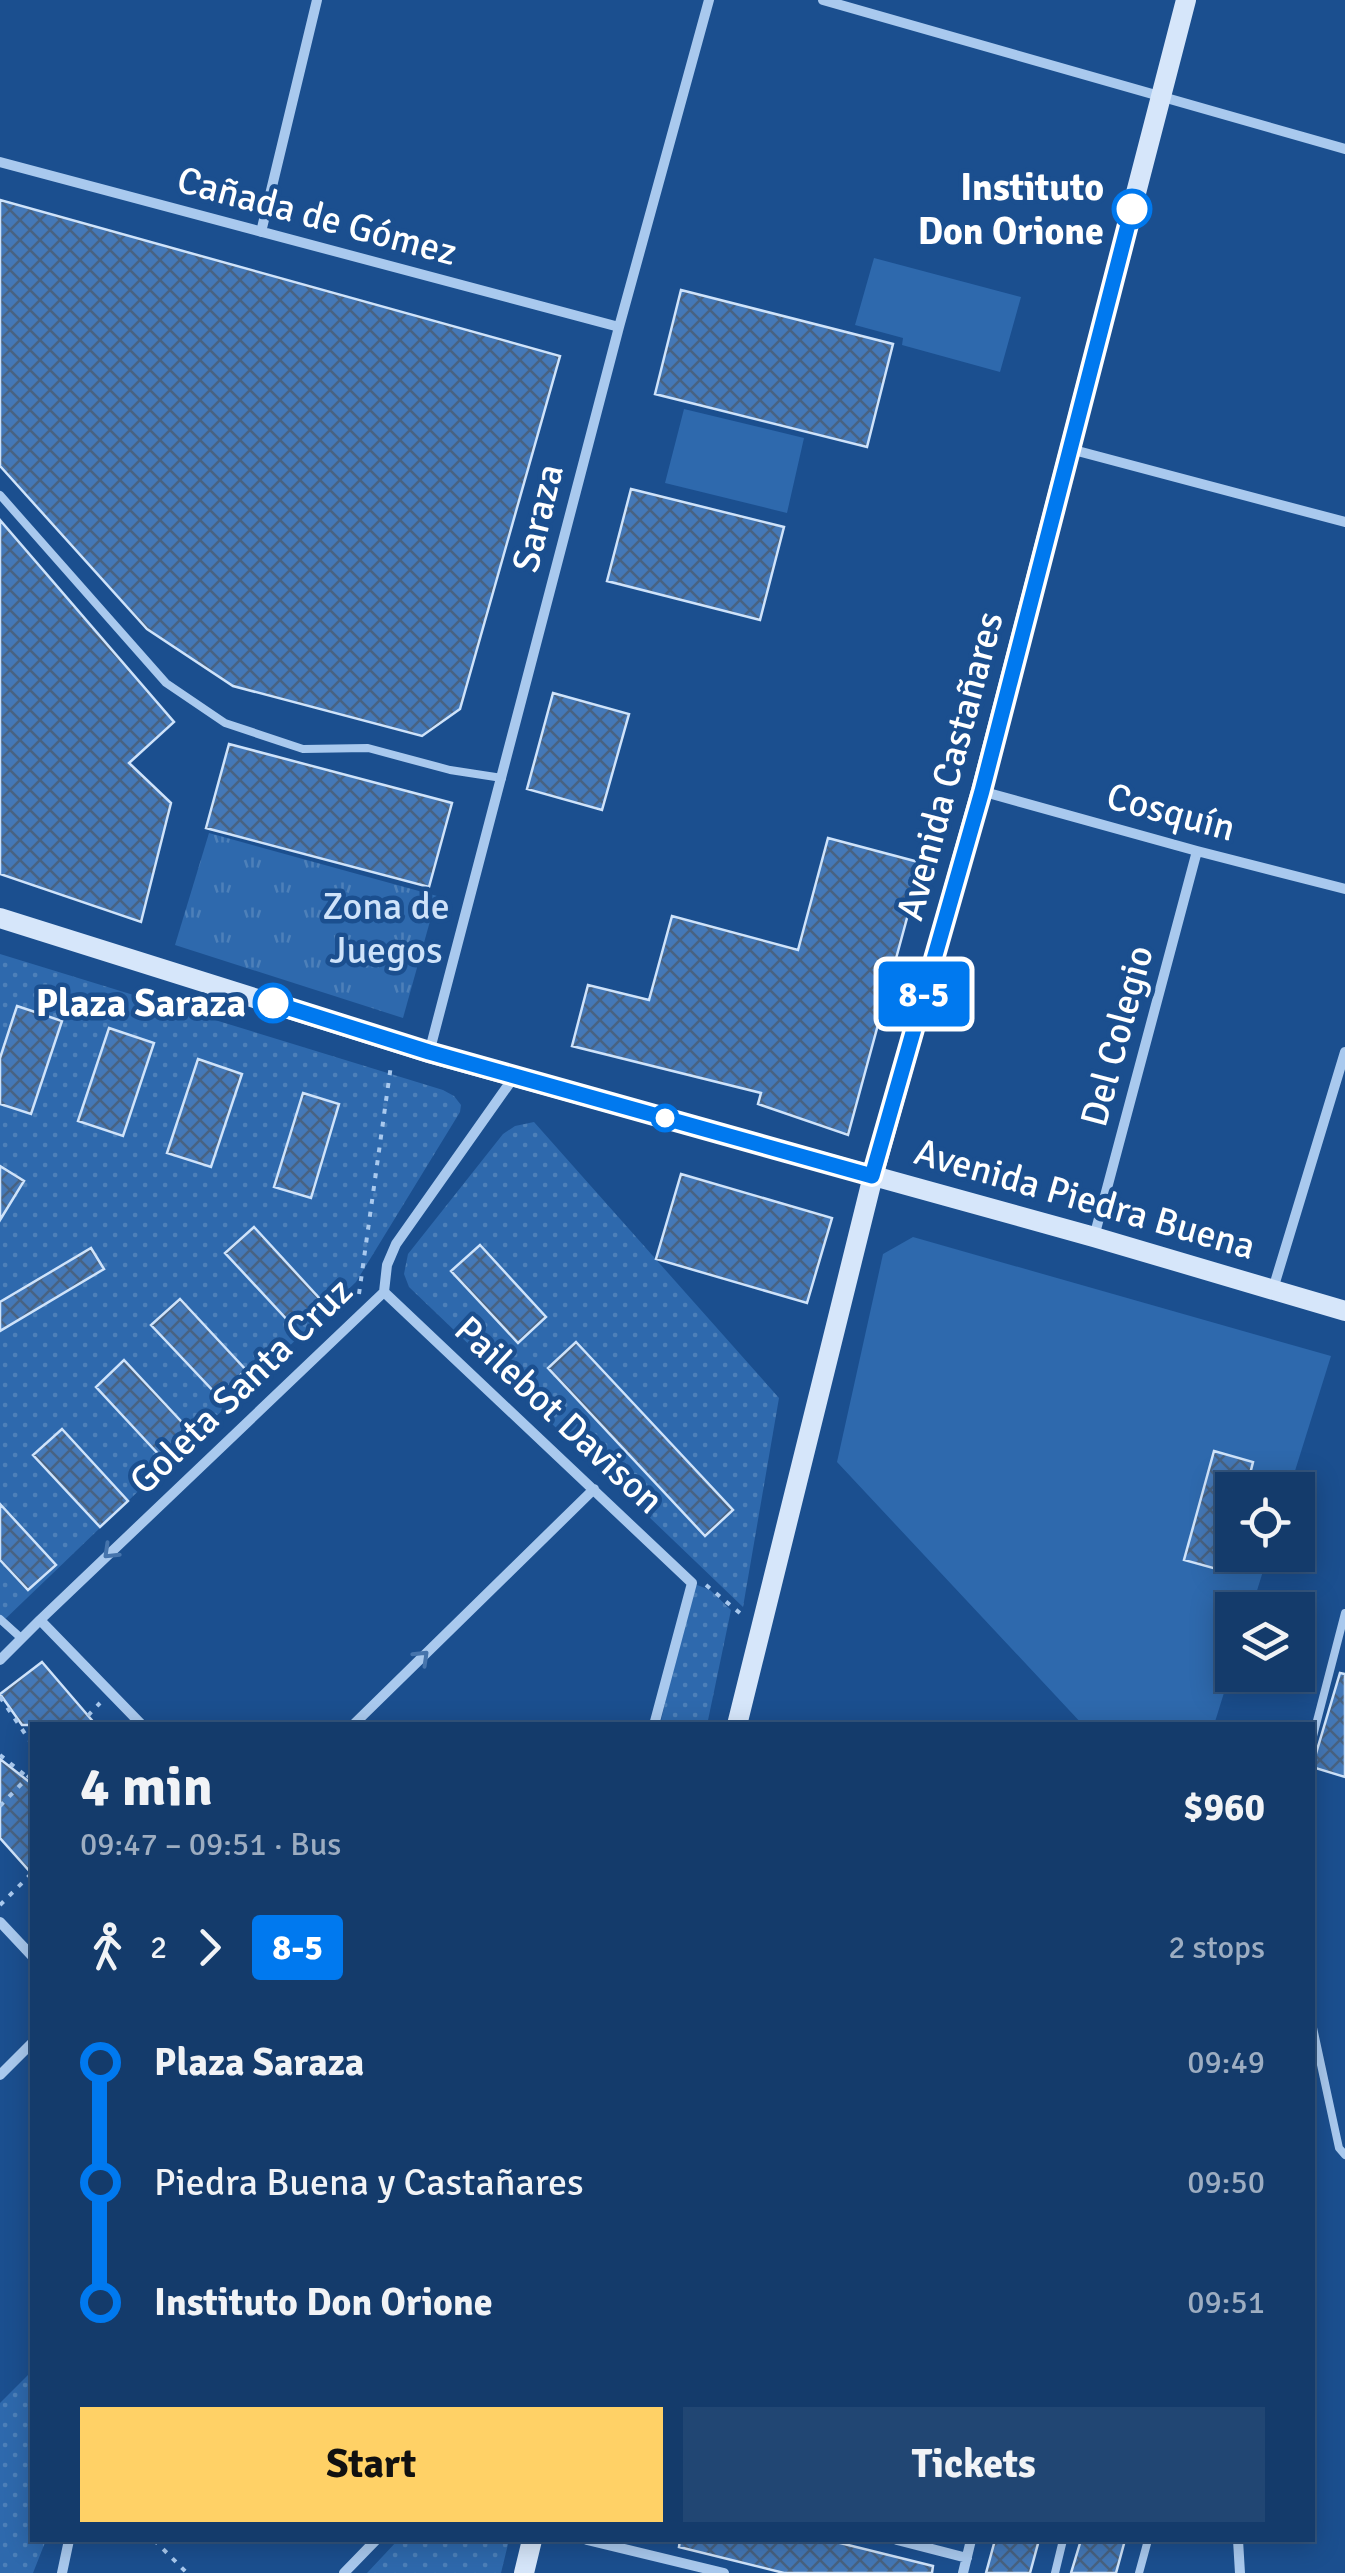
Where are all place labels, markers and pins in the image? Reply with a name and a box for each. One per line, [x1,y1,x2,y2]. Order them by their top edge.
place label: Instituto Don Orione [918,164,1104,255]
marker: Instituto Don Orione [1113,190,1151,228]
place label: Plaza Saraza [36,980,246,1027]
marker: Plaza Saraza [254,984,292,1022]
unlabelled marker [652,1105,678,1131]

